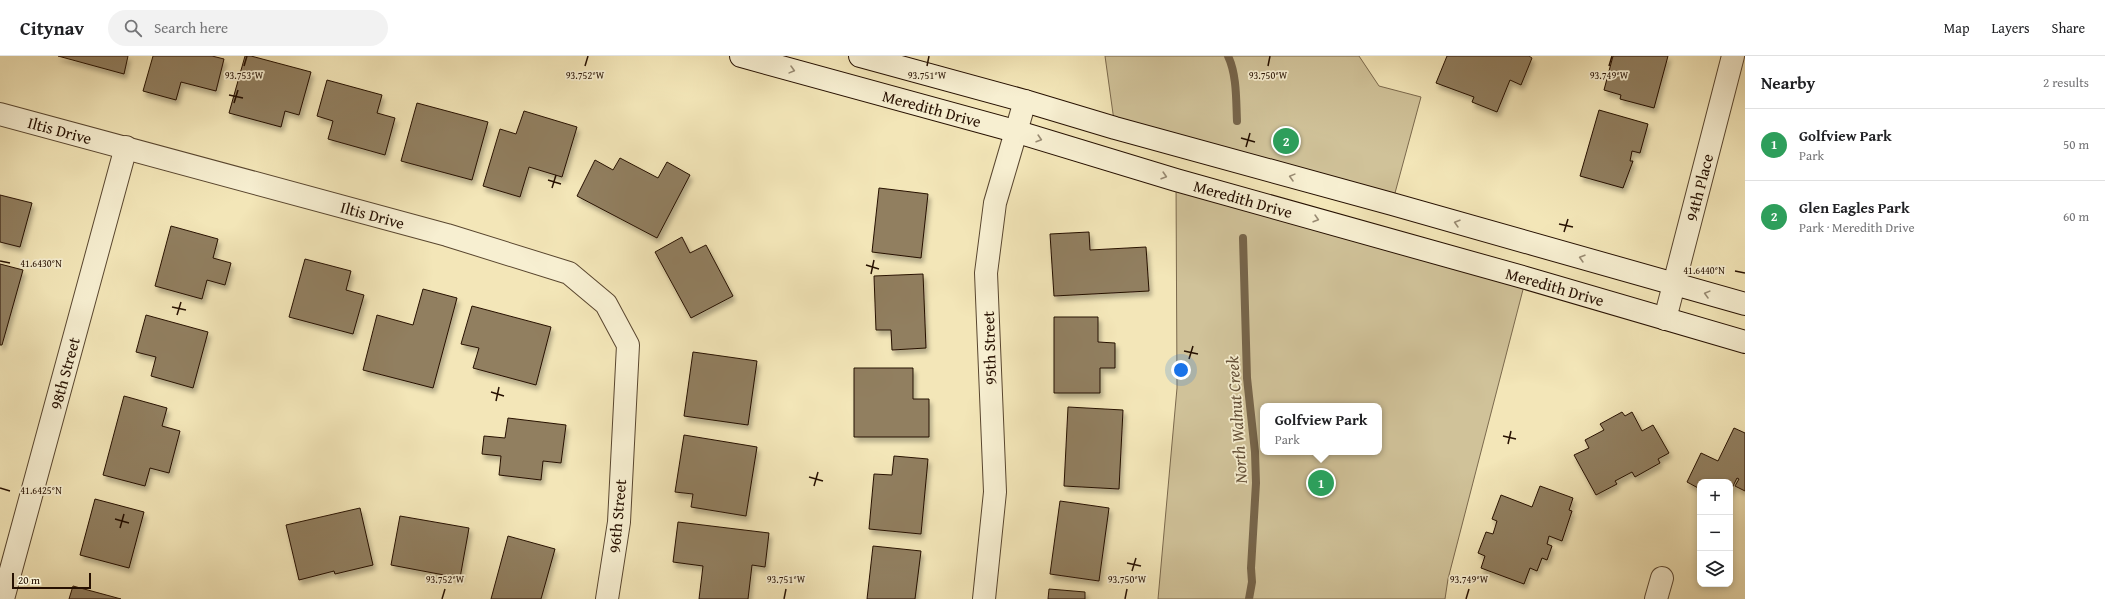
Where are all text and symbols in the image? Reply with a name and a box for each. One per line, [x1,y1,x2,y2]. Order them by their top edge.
search box [108,10,388,46]
text: Citynav [20,14,84,42]
icon: search [122,17,144,39]
text: Search here [154,17,228,38]
text: Map [1944,18,1970,38]
text: Layers [1992,18,2030,38]
text: Share [2052,18,2085,38]
one-way arrow [789,65,796,74]
text: 93.753°W [225,68,264,83]
text: 93.752°W [566,68,605,83]
text: 93.751°W [908,68,947,83]
text: 93.750°W [1249,68,1288,83]
text: 93.749°W [1590,68,1629,83]
text: Nearby [1761,70,1815,95]
text: 2 results [2043,73,2089,92]
street label: Meredith Drive [880,83,984,133]
street label: Iltis Drive [25,110,95,150]
text: Golfview Park [1799,125,1892,146]
pin: 2 [1273,126,1299,156]
one-way arrow [1035,134,1042,143]
text: 1 [1771,135,1777,154]
text: 50 m [2063,135,2089,154]
text: Park [1799,146,1824,165]
street label: 94th Place [1679,151,1719,224]
one-way arrow [1160,171,1167,180]
one-way arrow [1288,173,1295,181]
street label: Meredith Drive [1191,174,1295,224]
street label: Iltis Drive [338,195,407,235]
text: Glen Eagles Park [1799,197,1910,218]
text: 2 [1771,207,1777,226]
text: 60 m [2063,207,2089,226]
one-way arrow [1312,214,1319,223]
text: Park · Meredith Drive [1799,218,1915,237]
one-way arrow [1454,219,1461,227]
one-way arrow [1579,255,1586,263]
text: 41.6430°N [20,256,62,271]
street label: Meredith Drive [1503,261,1607,312]
text: 41.6440°N [1683,263,1725,278]
one-way arrow [1704,290,1711,299]
street label: 95th Street [976,310,1002,385]
street label: 98th Street [43,334,86,412]
water label: North Walnut Creek [1219,355,1253,486]
your location [1171,360,1191,380]
popup [1260,403,1382,455]
text: Golfview Park [1275,409,1367,430]
text: Park [1275,430,1300,449]
pin: 1 [1308,468,1334,498]
street label: 96th Street [602,478,632,554]
map controls [1697,479,1733,587]
button: + [1697,479,1733,515]
text: 41.6425°N [20,483,62,498]
button: − [1697,515,1733,551]
button: layers [1697,551,1733,587]
scale bar [12,571,91,590]
text: 20 m [18,572,40,588]
text: 93.752°W [426,572,465,587]
text: 93.751°W [767,572,806,587]
text: 93.750°W [1108,572,1147,587]
text: 93.749°W [1450,572,1489,587]

